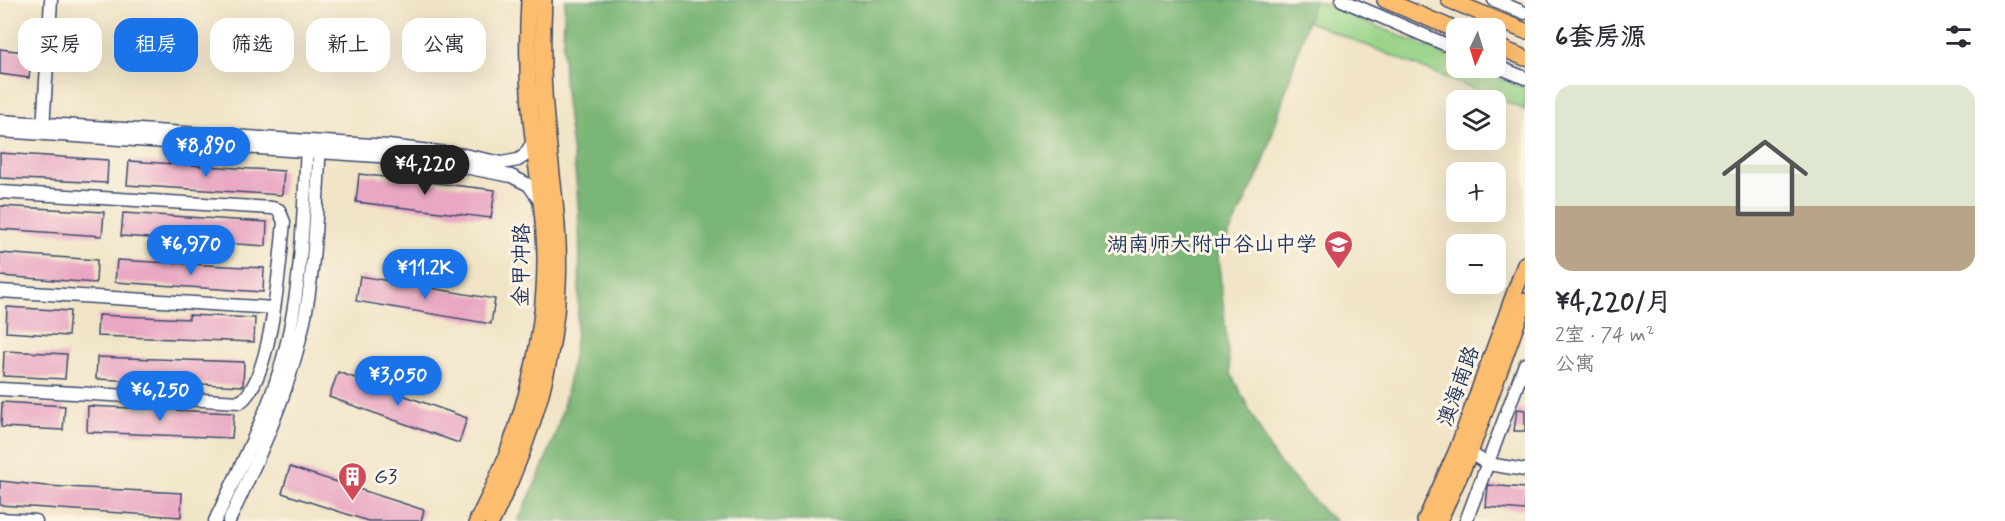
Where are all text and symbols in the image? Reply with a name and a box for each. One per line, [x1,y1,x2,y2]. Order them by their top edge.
chip: 买房 [18,18,102,72]
chip: 租房 [114,18,198,72]
chip: 筛选 [210,18,294,72]
chip: 新上 [306,18,390,72]
chip: 公寓 [402,18,486,72]
north arrow [1446,18,1506,78]
map controls [1446,18,1506,294]
icon: filters [1942,20,1975,53]
text: 6套房源 [1555,21,1646,55]
button: layers [1446,90,1506,150]
icon: home [1711,124,1819,232]
pin: ¥8,890 [157,127,255,178]
text: ¥8,890 [176,133,236,160]
pin: ¥4,220 [376,145,474,196]
text: ¥4,220 [394,151,456,178]
button: + [1446,162,1506,222]
street label: 金甲冲路 [507,223,537,307]
pin: ¥6,970 [142,225,240,276]
school or university icon: 湖南师大附中谷山中学 [1322,228,1354,270]
text: ¥6,970 [161,231,221,258]
place label: 湖南师大附中谷山中学 [1107,231,1317,259]
button: − [1446,234,1506,294]
pin: ¥11.2K [376,249,474,300]
text: ¥11.2K [396,255,454,282]
text: ¥4,220/月 [1555,286,1672,320]
text: 2室 · 74 m² [1555,322,1655,349]
street label: 澳海南路 [1431,342,1486,431]
text: 公寓 [1555,351,1595,378]
pin: ¥3,050 [349,356,447,407]
text: ¥3,050 [369,362,427,389]
pin: ¥6,250 [111,371,209,422]
text: ¥6,250 [131,377,189,404]
building icon: G3 [337,460,369,502]
place label: G3 [374,463,398,491]

